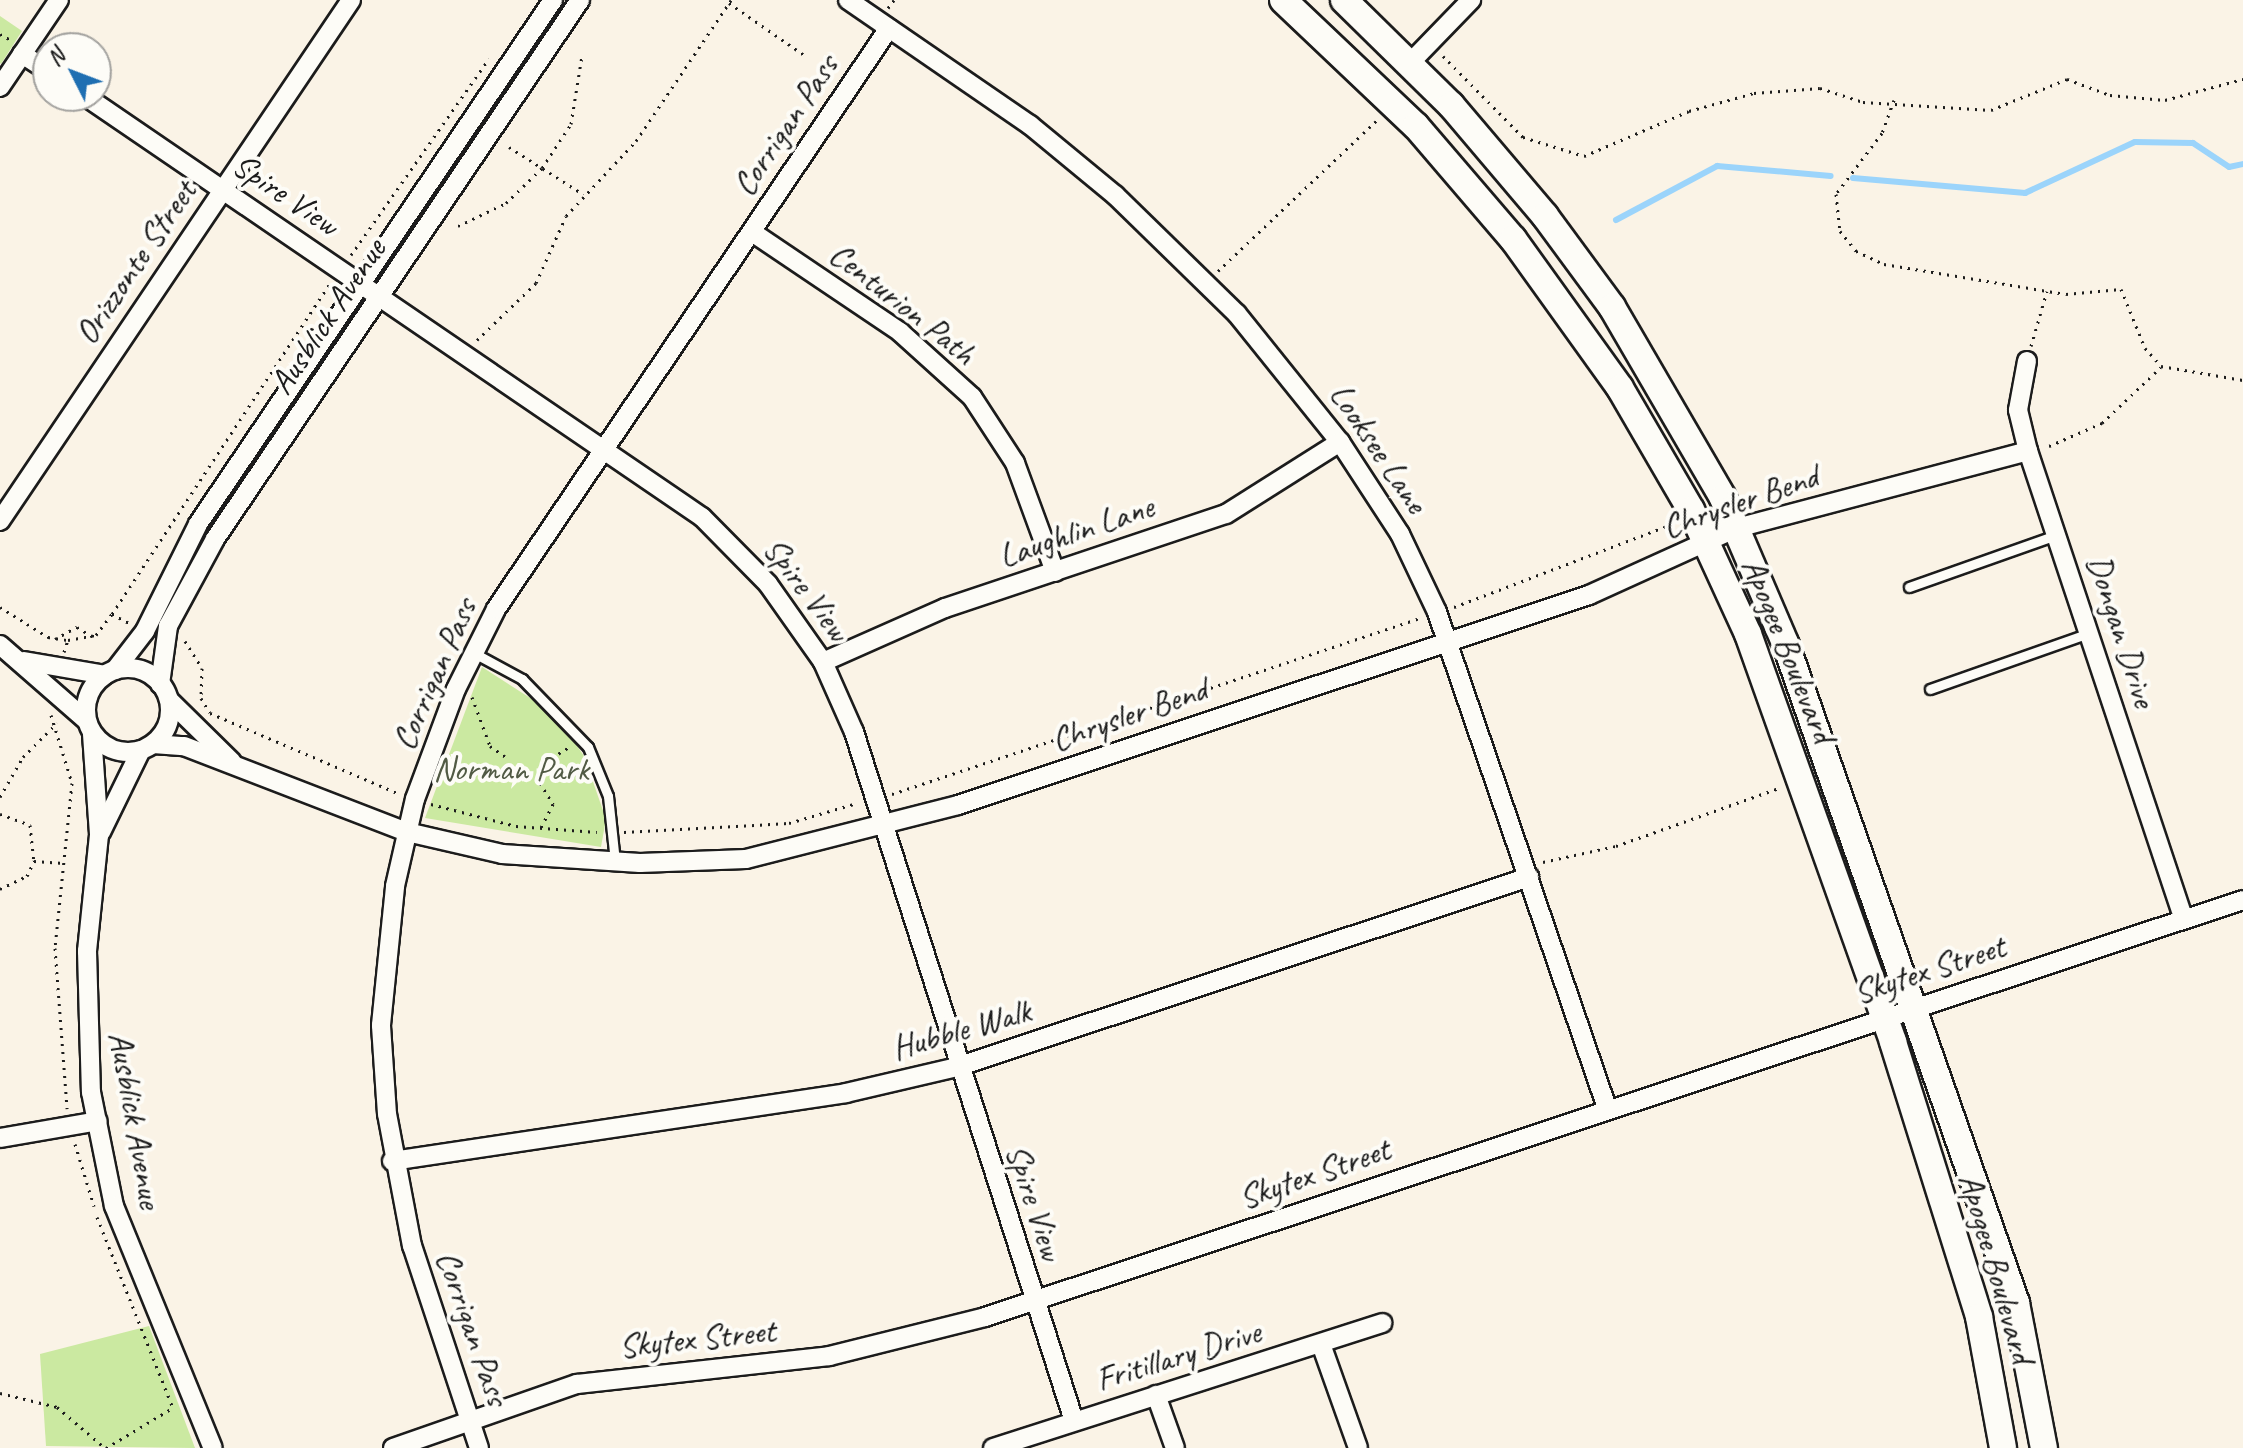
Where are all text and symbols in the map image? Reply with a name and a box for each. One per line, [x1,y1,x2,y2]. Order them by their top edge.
north arrow [32,32,112,112]
text: N [41,43,71,72]
street label: Corrigan Pass [723,47,847,203]
street label: Spire View [225,144,347,244]
street label: Orizzonte Street [65,172,205,352]
street label: Ausblick Avenue [260,231,394,401]
street label: Centurion Path [821,233,985,373]
street label: Looksee Lane [1321,375,1437,521]
street label: Chrysler Bend [1657,455,1823,547]
street label: Laughlin Lane [993,486,1159,576]
street label: Spire View [755,529,859,649]
street label: Dongan Drive [2078,550,2166,712]
street label: Apogee Boulevard [1734,552,1844,748]
street label: Corrigan Pass [383,592,485,756]
street label: Chrysler Bend [1046,668,1212,760]
park label: Norman Park [433,749,589,789]
street label: Skytex Street [1848,925,2010,1013]
street label: Hubble Walk [886,990,1036,1068]
street label: Ausblick Avenue [100,1028,172,1212]
street label: Skytex Street [1233,1128,1395,1218]
street label: Spire View [997,1139,1073,1265]
street label: Apogee Boulevard [1951,1169,2043,1367]
street label: Corrigan Pass [428,1245,518,1411]
street label: Skytex Street [617,1310,777,1366]
street label: Fritillary Drive [1091,1311,1265,1399]

